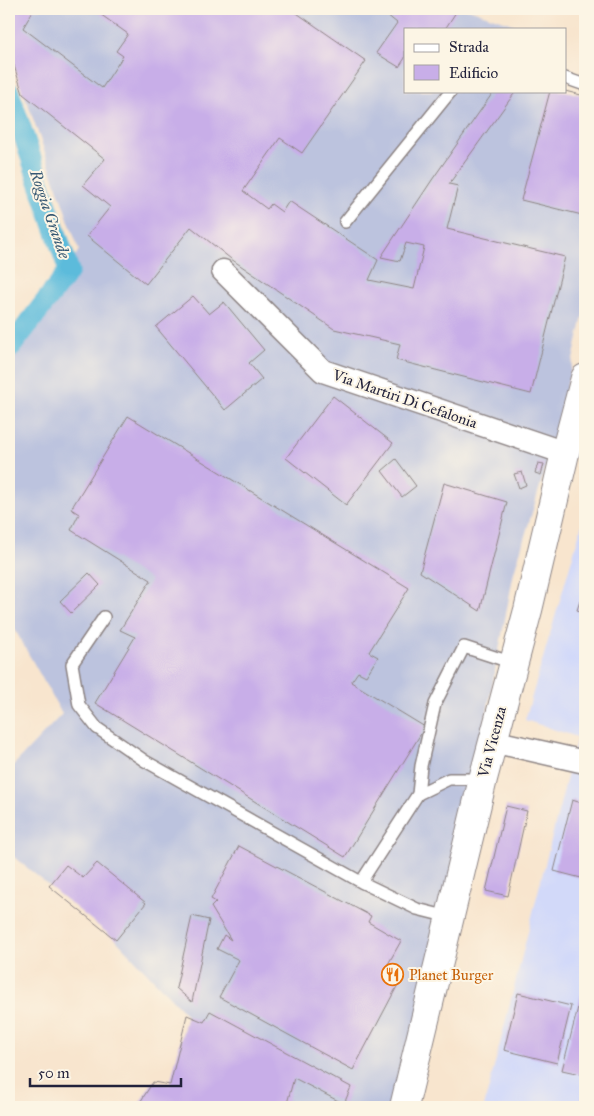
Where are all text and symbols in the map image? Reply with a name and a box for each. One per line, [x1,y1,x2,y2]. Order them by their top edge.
legend [404,28,566,92]
text: Strada [449,38,489,56]
text: Edificio [449,64,498,82]
water label: Roggia Grande [26,166,74,262]
street label: Via Martiri Di Cefalonia [330,366,480,432]
street label: Via Vicenza [474,704,510,780]
restaurant icon: Planet Burger [381,963,405,987]
place label: Planet Burger [409,966,494,984]
scale bar [30,1056,181,1088]
text: 50 m [38,1064,70,1082]

